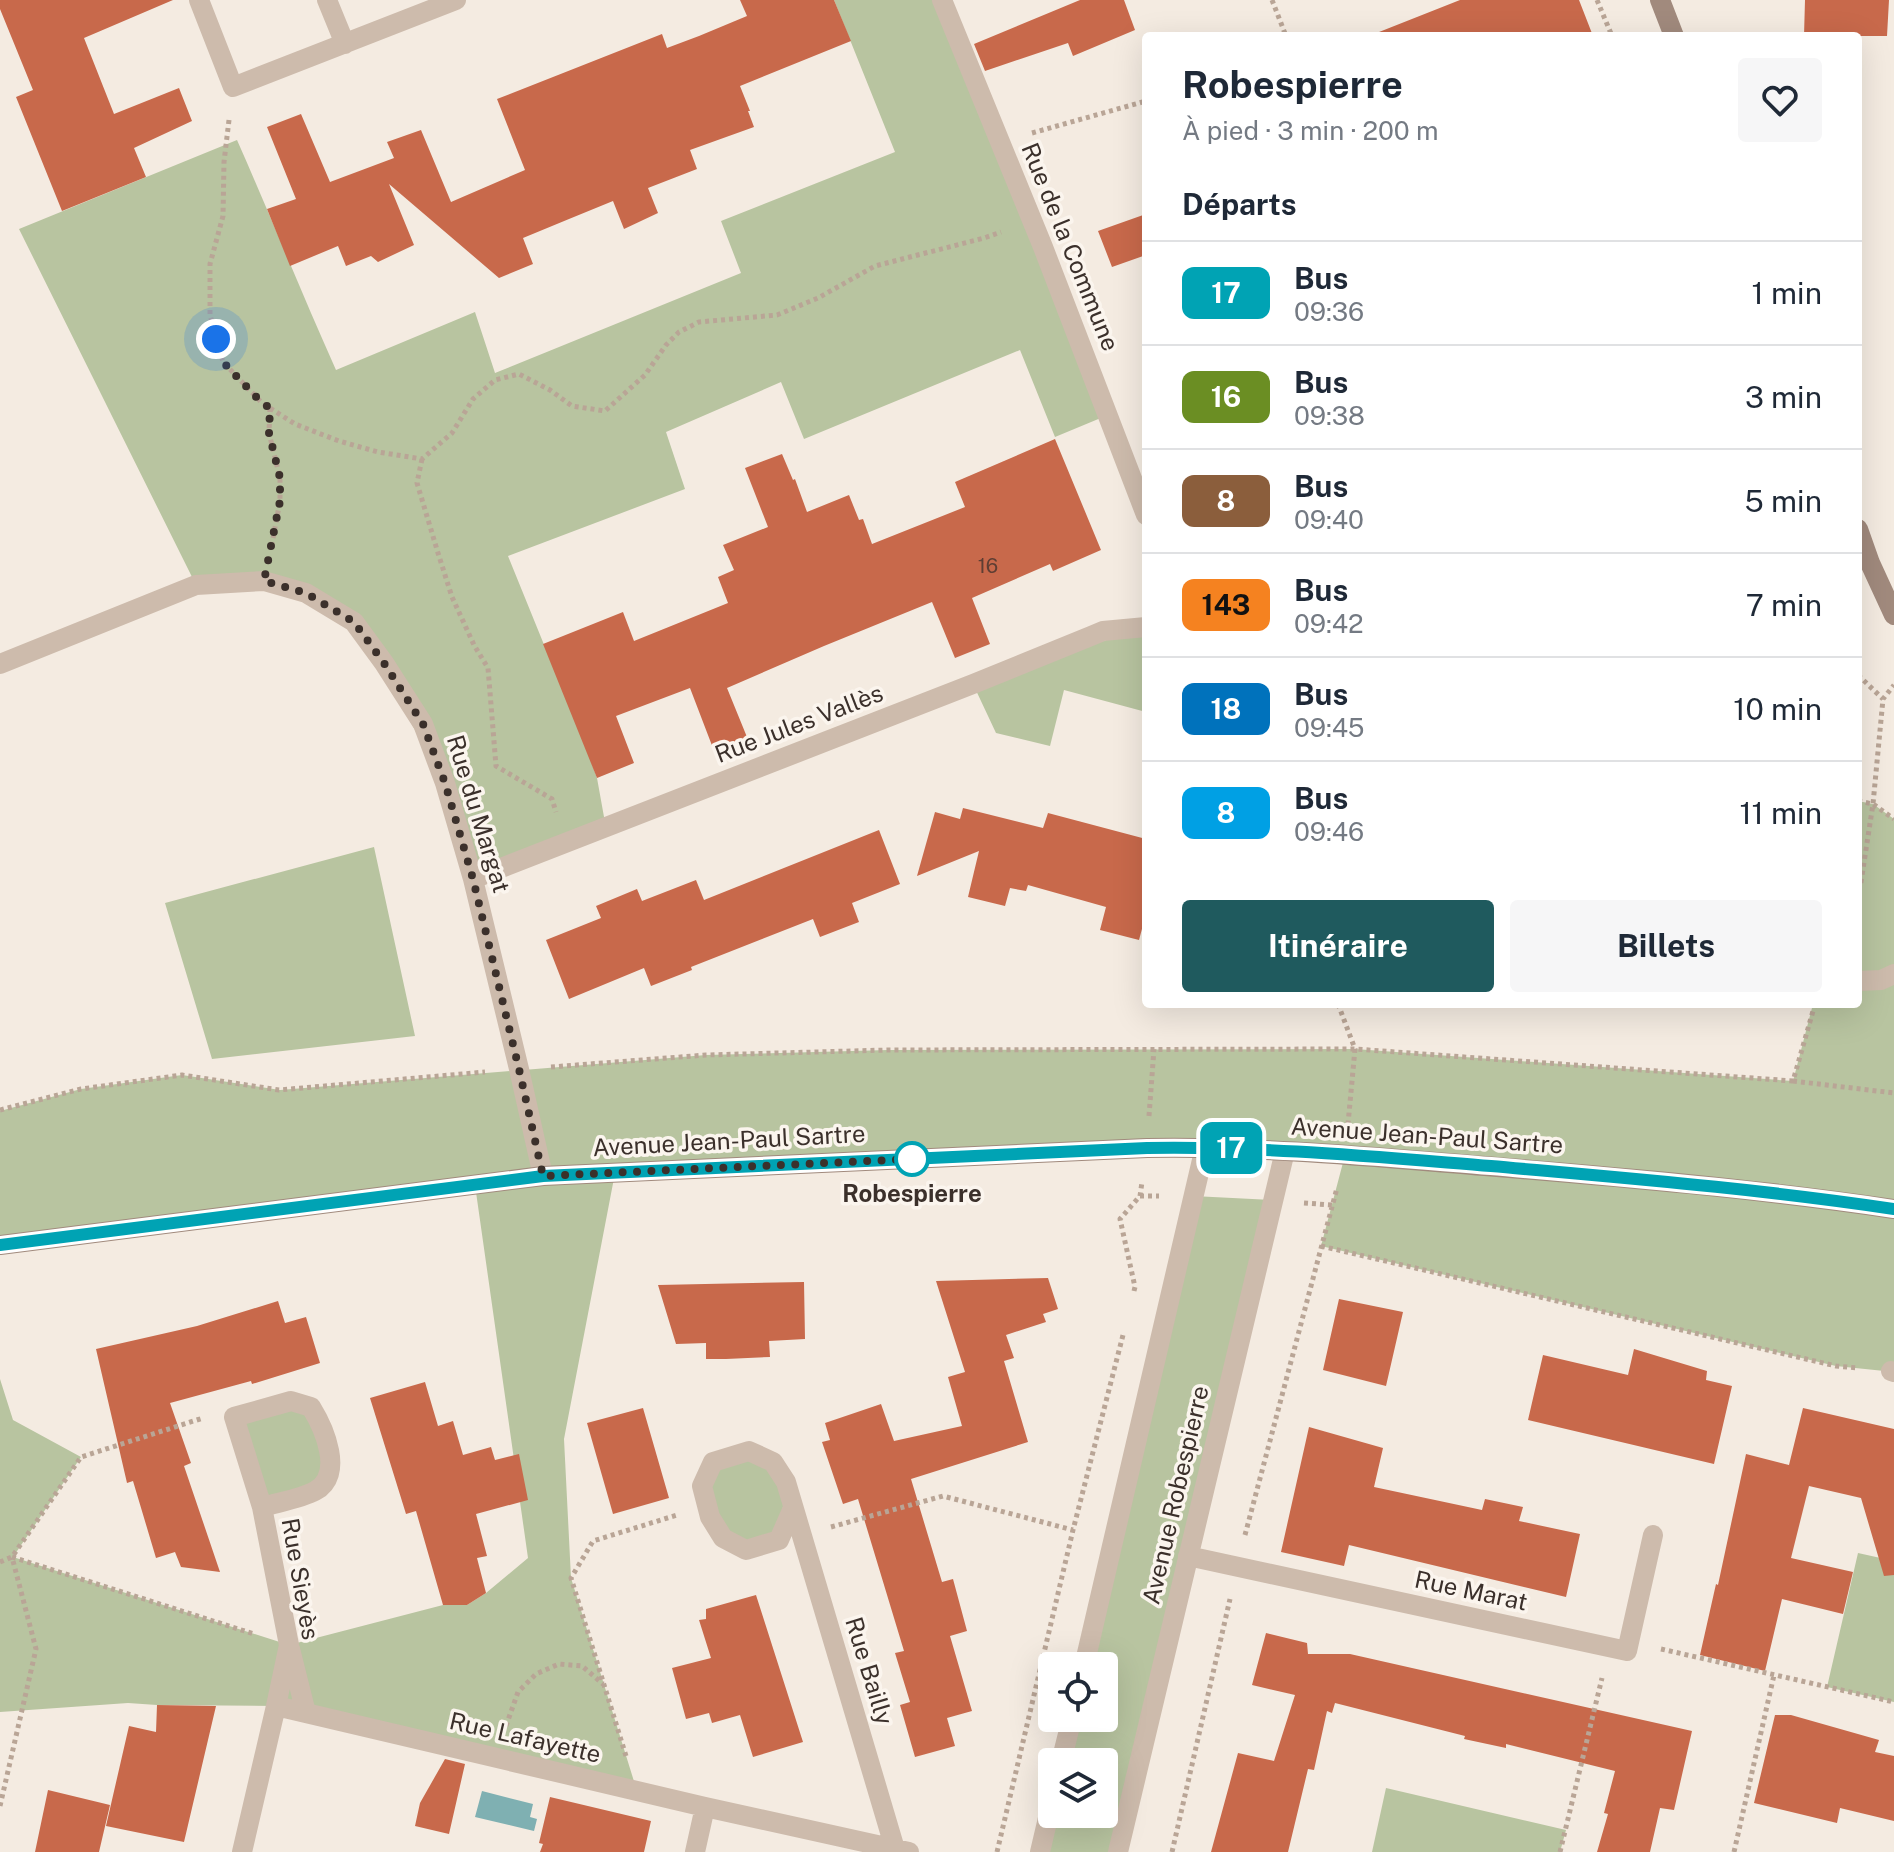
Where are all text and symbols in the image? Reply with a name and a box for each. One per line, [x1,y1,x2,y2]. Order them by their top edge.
button: heart [1738,58,1822,142]
text: Robespierre [1182,62,1403,107]
text: À pied · 3 min · 200 m [1182,115,1439,146]
street label: Rue de la Commune [1016,139,1125,355]
text: Départs [1182,186,1296,222]
text: Bus [1294,260,1348,296]
text: 1 min [1752,275,1822,311]
text: 17 [1211,276,1241,309]
text: 09:36 [1294,296,1364,327]
your location [196,319,236,359]
text: Bus [1294,364,1348,400]
text: 3 min [1745,379,1822,415]
text: 16 [1211,380,1241,413]
text: 09:38 [1294,400,1365,431]
text: Bus [1294,468,1348,504]
text: 5 min [1745,483,1822,519]
text: 8 [1217,484,1235,517]
text: 09:40 [1294,504,1364,535]
house number: 16 [978,554,998,578]
text: Bus [1294,572,1348,608]
text: 7 min [1746,587,1822,623]
text: 143 [1202,588,1250,621]
text: 09:42 [1294,608,1364,639]
text: Bus [1294,676,1348,712]
street label: Rue Jules Vallès [711,678,887,768]
text: 10 min [1733,691,1822,727]
text: 18 [1211,692,1241,725]
text: 09:45 [1294,712,1364,743]
street label: Rue du Margat [442,732,516,896]
text: Bus [1294,780,1348,816]
text: 11 min [1739,795,1822,831]
text: 8 [1217,796,1235,829]
text: 09:46 [1294,816,1364,847]
button: Itinéraire [1182,900,1494,992]
button: Billets [1510,900,1822,992]
street label: Avenue Jean-Paul Sartre [1290,1112,1564,1158]
street label: Avenue Jean-Paul Sartre [592,1119,866,1161]
line badge: 17 [1195,1122,1267,1174]
text: 17 [1216,1131,1246,1164]
marker: Robespierre [895,1142,929,1176]
place label: Robespierre [842,1179,982,1207]
street label: Avenue Robespierre [1136,1383,1214,1607]
street label: Rue Sieyès [277,1516,325,1642]
street label: Rue Marat [1412,1564,1530,1616]
street label: Rue Bailly [840,1613,900,1728]
map controls [1038,1652,1118,1828]
button: locate [1038,1652,1118,1732]
street label: Rue Lafayette [447,1706,604,1768]
button: layers [1038,1748,1118,1828]

